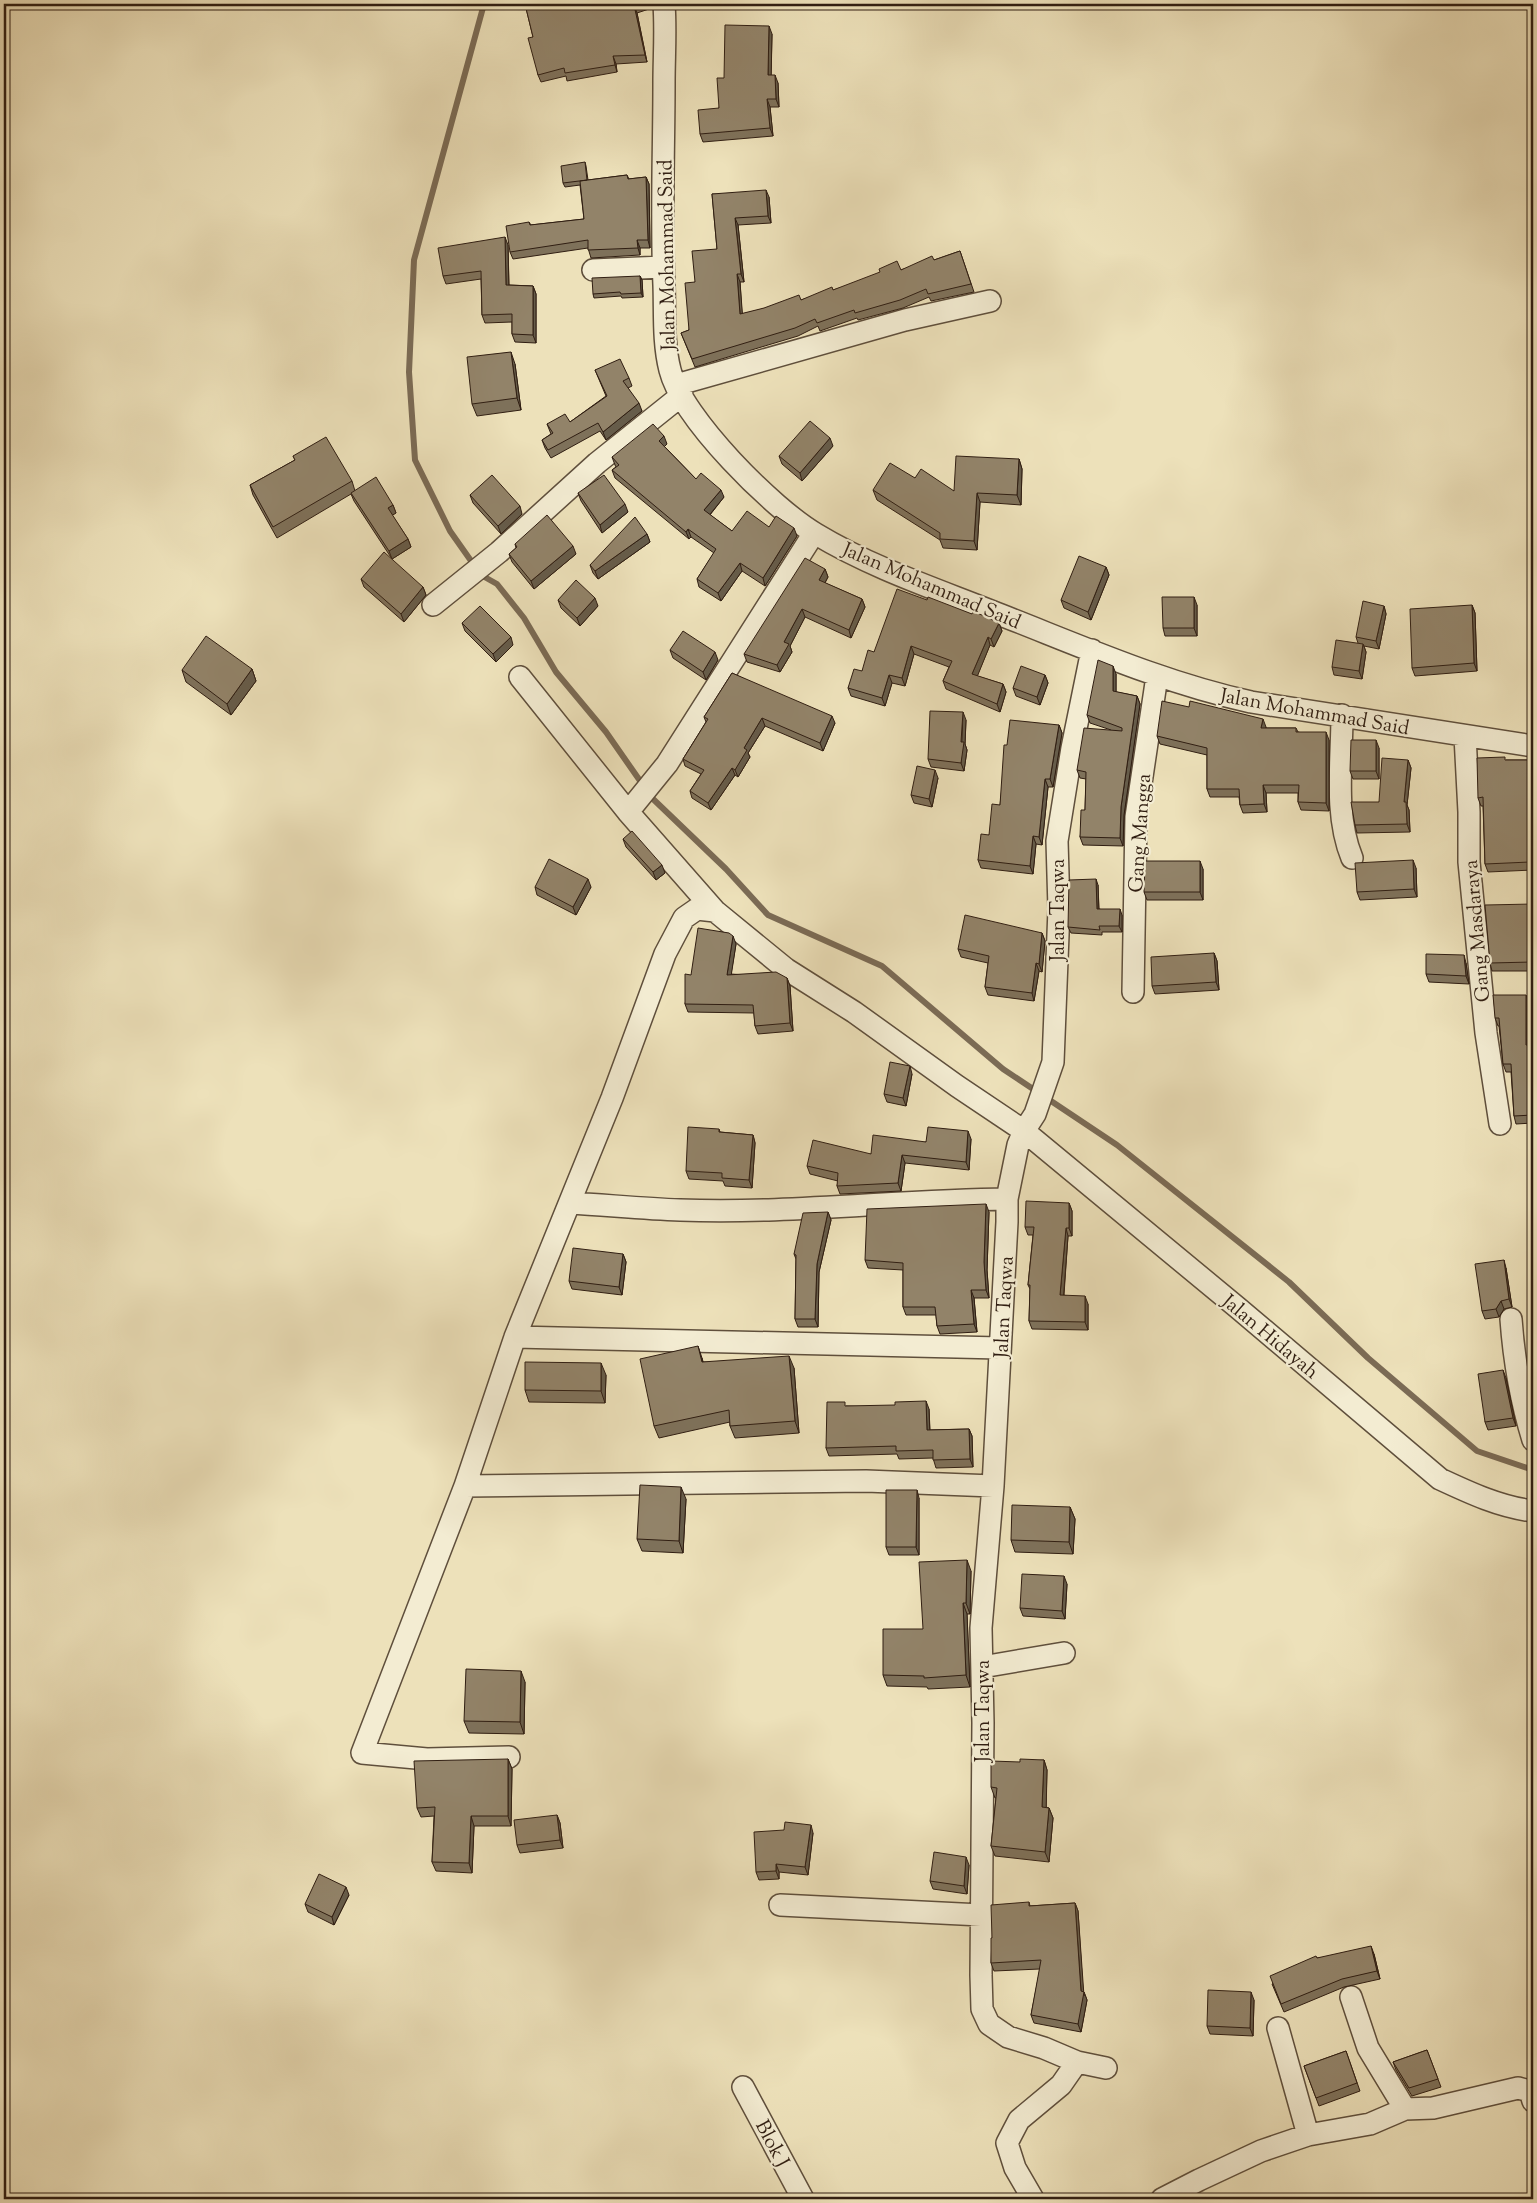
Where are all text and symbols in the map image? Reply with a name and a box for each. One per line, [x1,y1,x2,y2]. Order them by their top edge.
street label: Jalan Mohammad Said [652,159,685,352]
street label: Jalan Mohammad Said [836,536,1025,638]
street label: Jalan Mohammad Said [1217,682,1411,744]
street label: Gang Mangga [1123,773,1160,894]
street label: Jalan Taqwa [1045,859,1074,962]
street label: Gang Masdaraya [1458,859,1499,1003]
street label: Jalan Taqwa [988,1255,1023,1360]
street label: Jalan Hidayah [1214,1288,1324,1387]
street label: Jalan Taqwa [970,1660,999,1763]
street label: Blok J [746,2115,795,2173]

